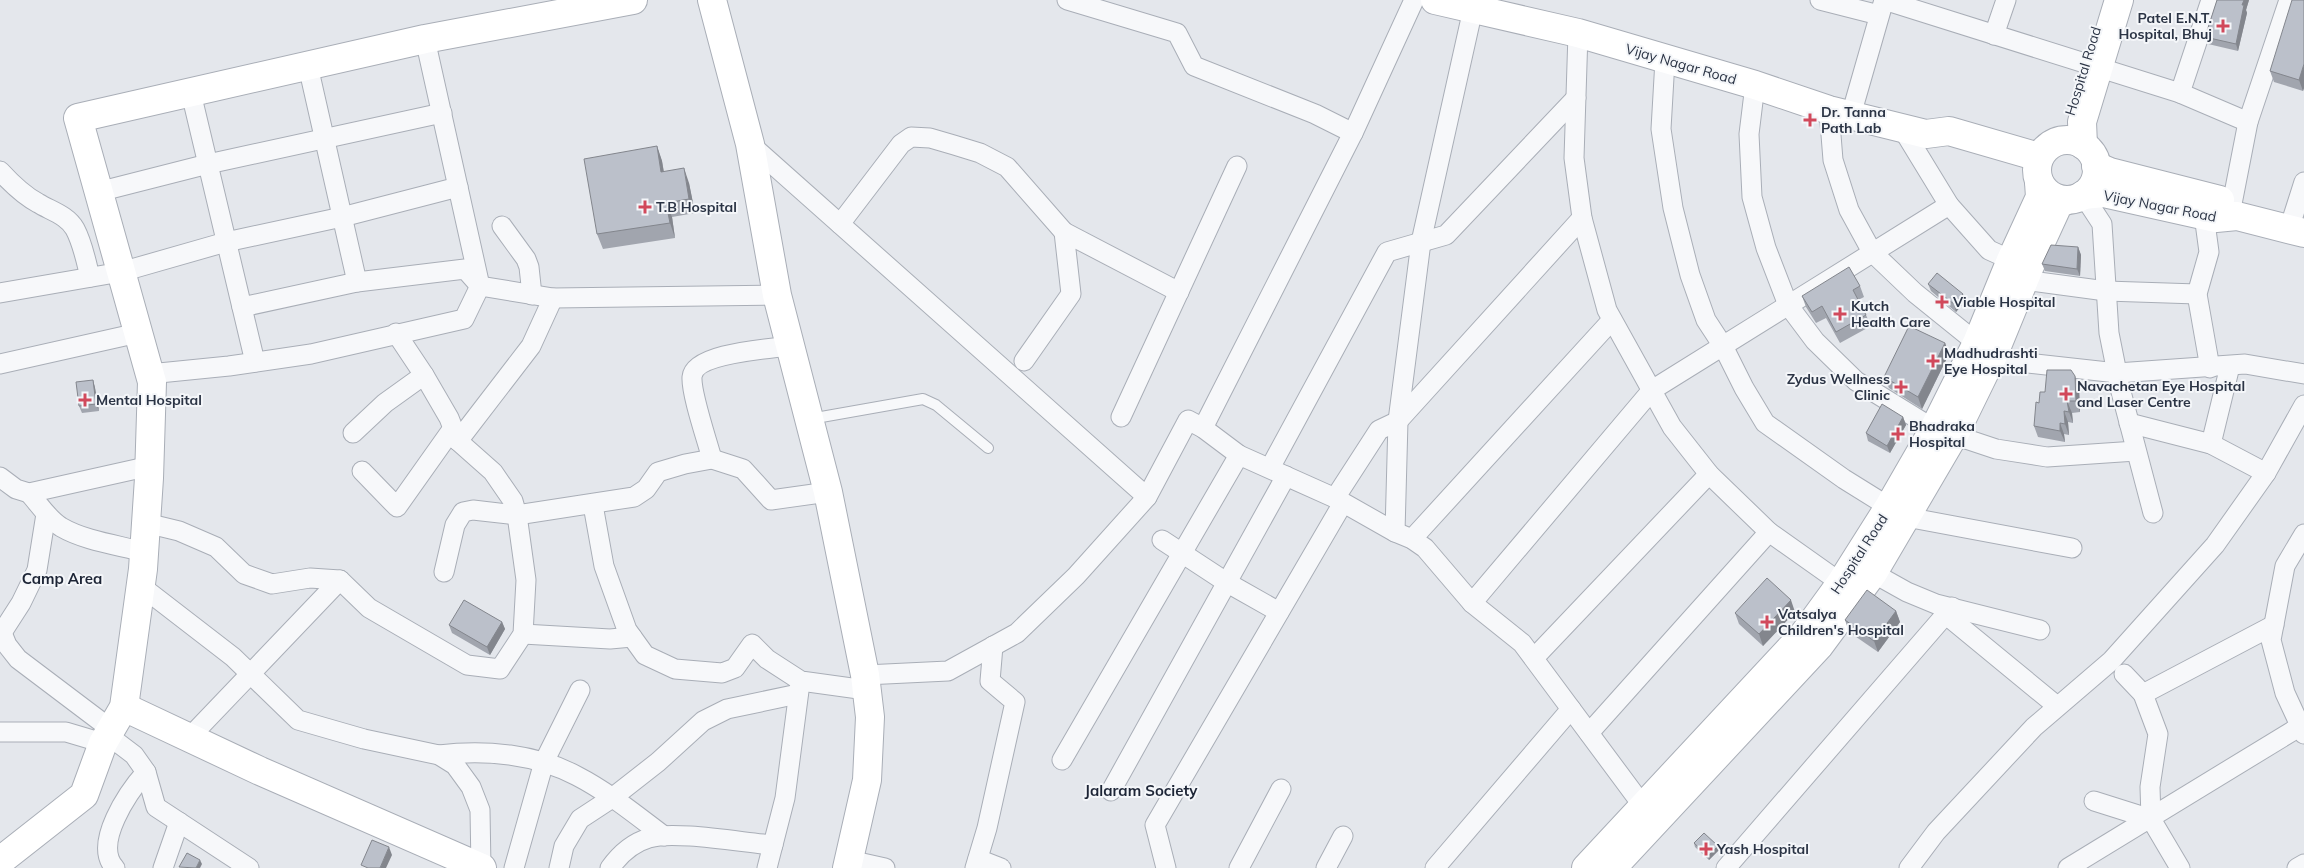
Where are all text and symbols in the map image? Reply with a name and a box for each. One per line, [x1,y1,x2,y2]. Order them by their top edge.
place label: Patel E.N.T. Hospital, Bhuj [2118,9,2212,43]
marker: Patel E.N.T. Hospital, Bhuj [2216,19,2230,33]
street label: Hospital Road [2061,24,2105,118]
street label: Vijay Nagar Road [1623,40,1739,88]
place label: Dr. Tanna Path Lab [1821,103,1886,137]
marker: Dr. Tanna Path Lab [1803,113,1817,127]
street label: Vijay Nagar Road [2102,186,2218,226]
place label: T.B Hospital [656,198,737,216]
marker: T.B Hospital [638,200,652,214]
place label: Viable Hospital [1952,293,2055,311]
marker: Viable Hospital [1935,295,1949,309]
place label: Kutch Health Care [1851,297,1931,331]
marker: Kutch Health Care [1833,307,1847,321]
place label: Madhudrashti Eye Hospital [1944,344,2038,378]
marker: Madhudrashti Eye Hospital [1926,354,1940,368]
place label: Zydus Wellness Clinic [1787,370,1890,404]
place label: Navachetan Eye Hospital and Laser Centre [2077,377,2245,411]
marker: Zydus Wellness Clinic [1894,380,1908,394]
marker: Navachetan Eye Hospital and Laser Centre [2059,387,2073,401]
place label: Mental Hospital [96,391,202,409]
marker: Mental Hospital [78,393,92,407]
place label: Bhadraka Hospital [1909,417,1975,451]
marker: Bhadraka Hospital [1891,427,1905,441]
street label: Hospital Road [1826,511,1892,597]
district label: Camp Area [22,569,102,588]
place label: Vatsalya Children's Hospital [1777,605,1904,639]
marker: Vatsalya Children's Hospital [1760,615,1774,629]
district label: Jalaram Society [1085,781,1198,800]
place label: Yash Hospital [1716,840,1809,858]
marker: Yash Hospital [1699,842,1713,856]

